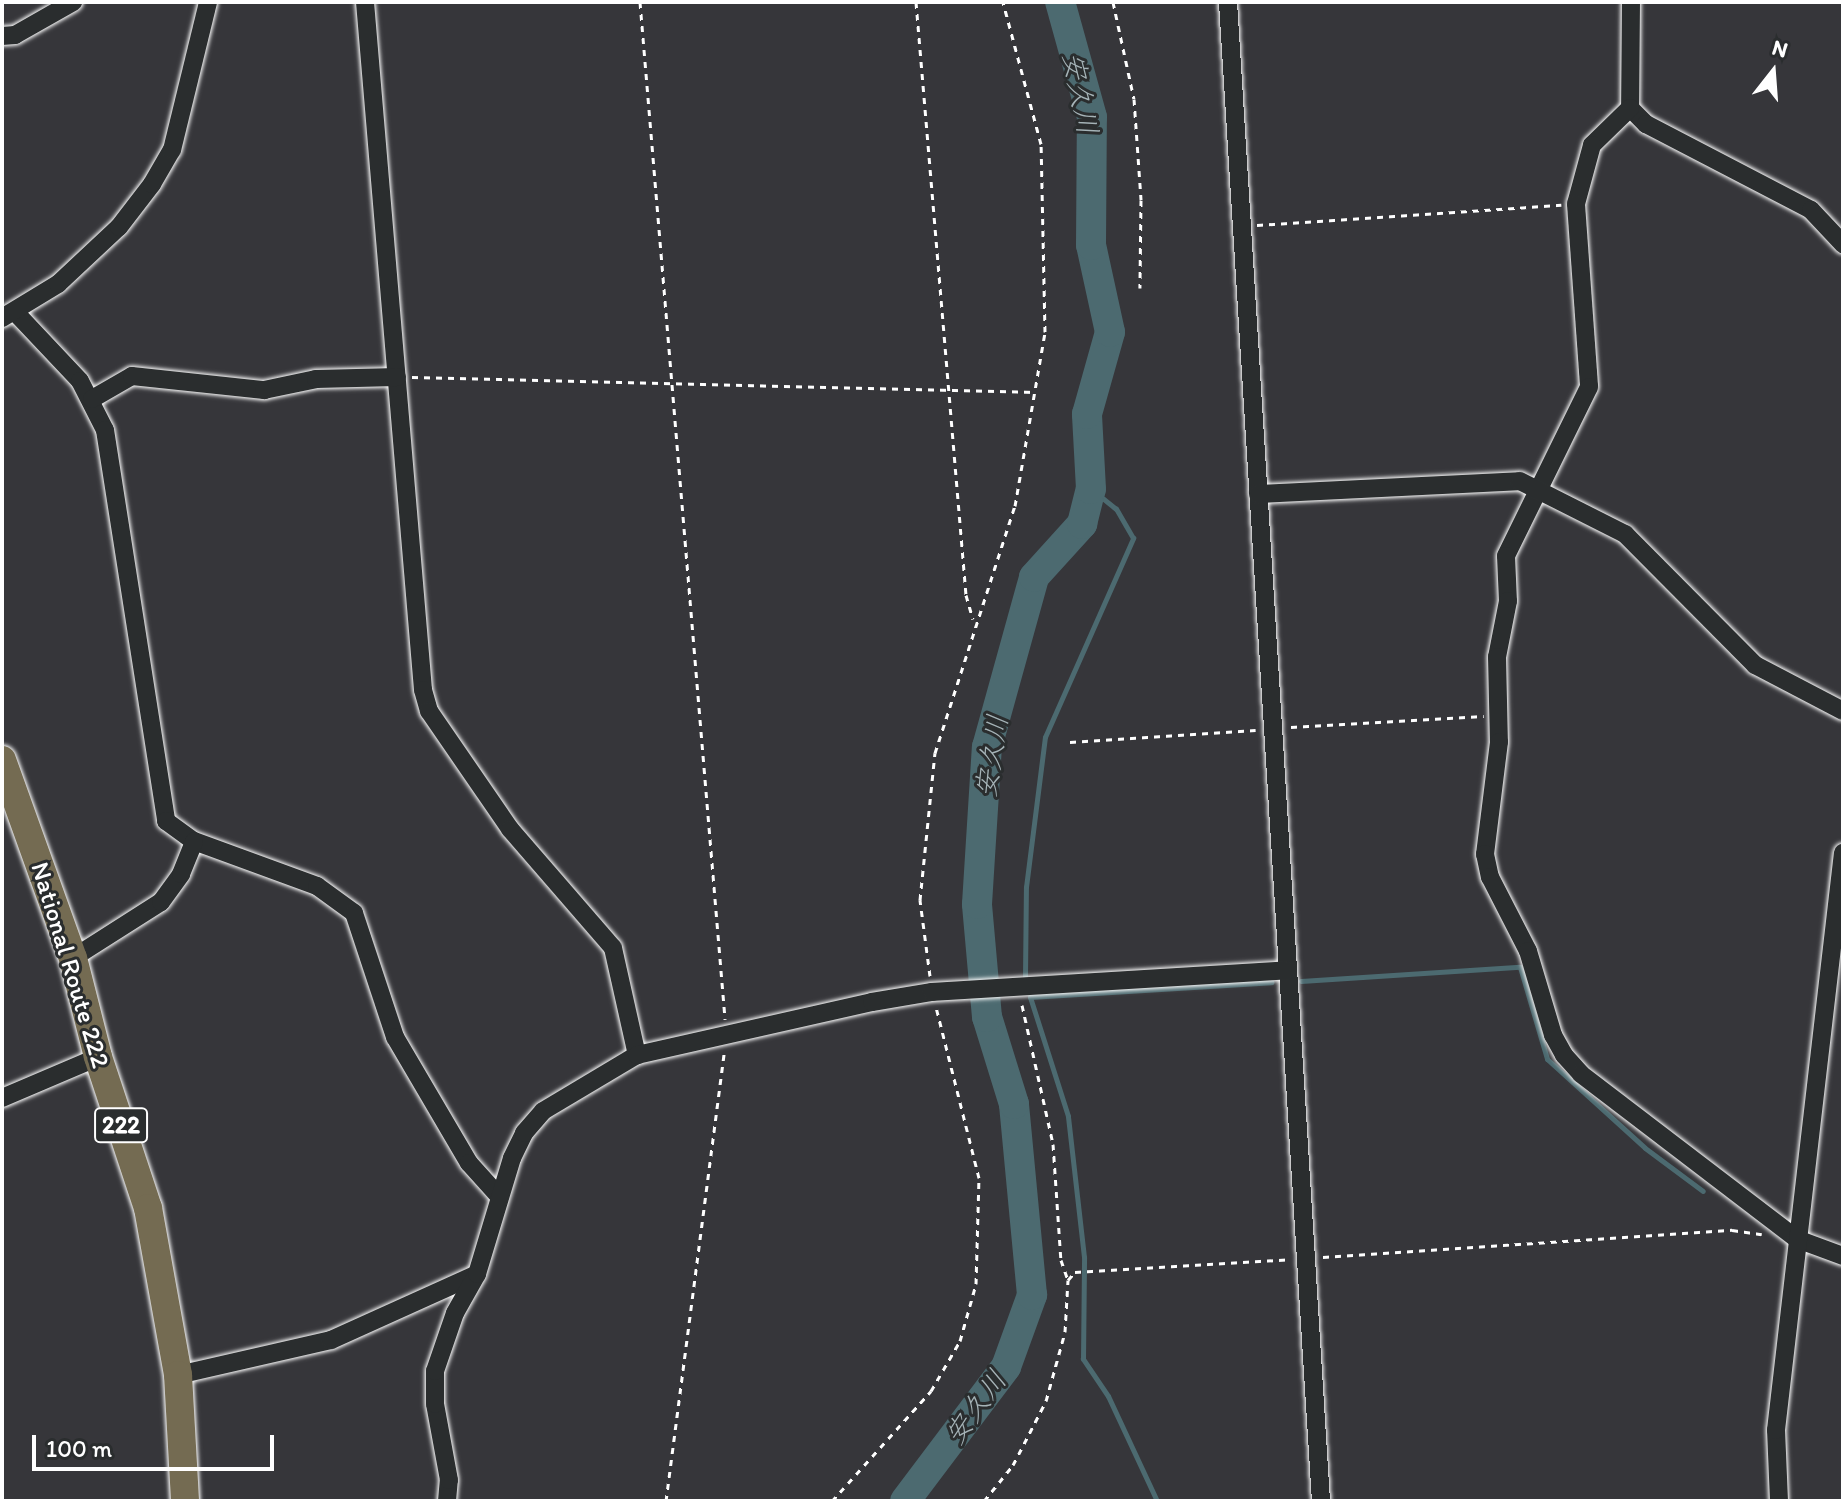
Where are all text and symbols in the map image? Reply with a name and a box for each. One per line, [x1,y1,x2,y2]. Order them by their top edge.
north arrow [1733,32,1813,112]
text: N [1769,33,1791,64]
water label: 安久川 [1056,49,1106,137]
water label: 安久川 [968,712,1014,800]
street label: National Route 222 [24,858,116,1072]
road number: 222 [93,1105,149,1145]
water label: 安久川 [937,1363,1013,1451]
scale bar [36,1419,278,1469]
text: 100 m [46,1434,112,1463]

